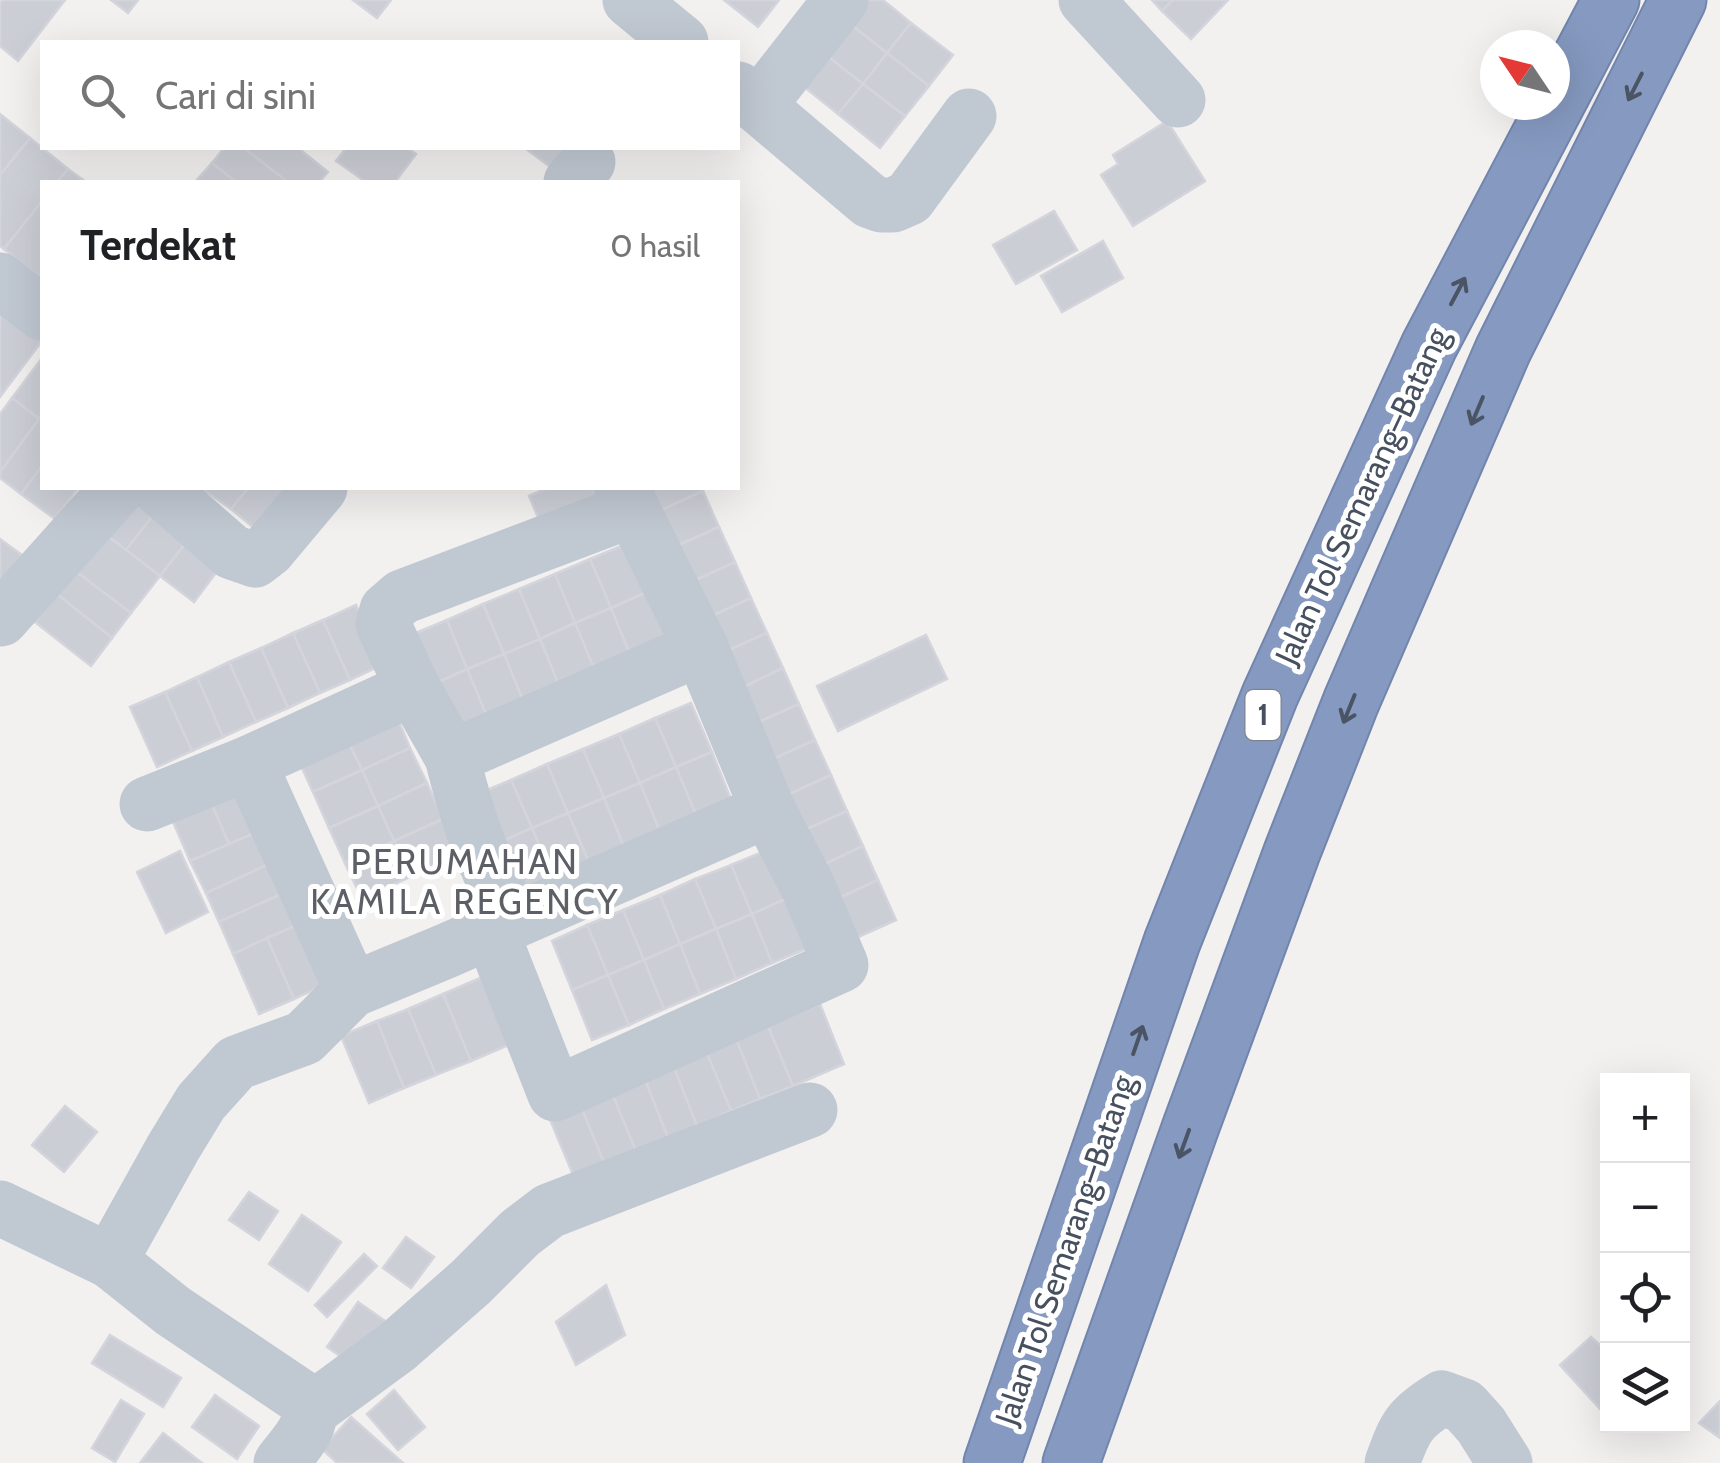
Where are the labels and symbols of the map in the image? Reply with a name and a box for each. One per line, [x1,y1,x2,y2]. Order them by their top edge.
north arrow [1480,30,1570,120]
one-way arrow [1624,72,1643,102]
one-way arrow [1449,276,1468,306]
street label: Jalan Tol Semarang–Batang [1266,320,1457,671]
one-way arrow [1467,395,1485,426]
road number: 1 [1246,690,1280,740]
one-way arrow [1338,693,1356,724]
district label: PERUMAHAN KAMILA REGENCY [310,840,620,923]
one-way arrow [1130,1025,1148,1056]
street label: Jalan Tol Semarang–Batang [986,1069,1143,1431]
one-way arrow [1174,1128,1192,1159]

